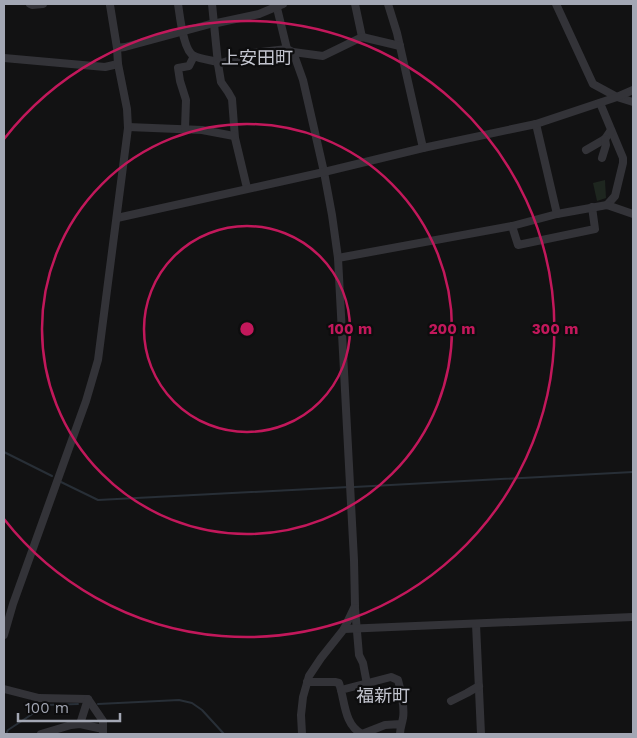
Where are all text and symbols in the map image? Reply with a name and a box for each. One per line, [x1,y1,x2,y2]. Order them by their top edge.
district label: 上安田町 [221,47,293,68]
centre of rings [238,320,256,338]
text: 100 m [328,320,372,338]
text: 200 m [429,320,475,338]
text: 300 m [532,320,578,338]
district label: 福新町 [356,685,410,706]
scale bar [18,690,120,722]
text: 100 m [25,699,69,717]

